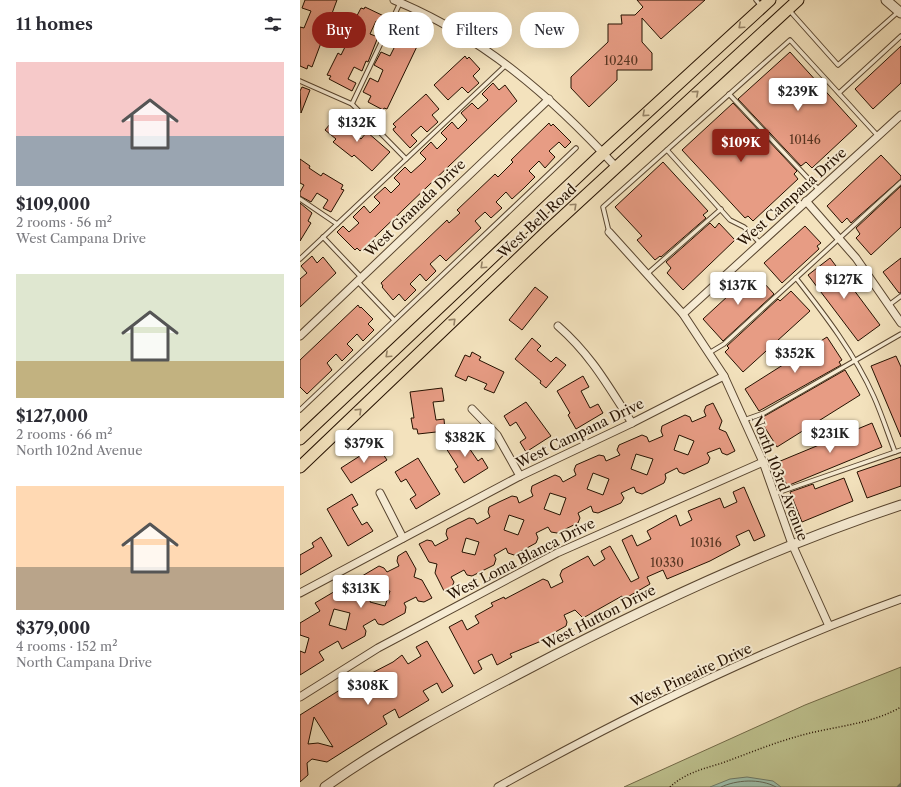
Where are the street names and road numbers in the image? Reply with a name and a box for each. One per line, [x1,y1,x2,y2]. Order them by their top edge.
street label: West Campana Drive [733,143,850,251]
street label: West Granada Drive [360,155,469,261]
street label: West Bell Road [493,180,580,263]
street label: West Campana Drive [512,394,647,472]
street label: North 103rd Avenue [748,413,812,543]
street label: West Loma Blanca Drive [443,514,598,604]
street label: West Hutton Drive [539,581,659,654]
street label: West Pineaire Drive [626,639,755,711]

